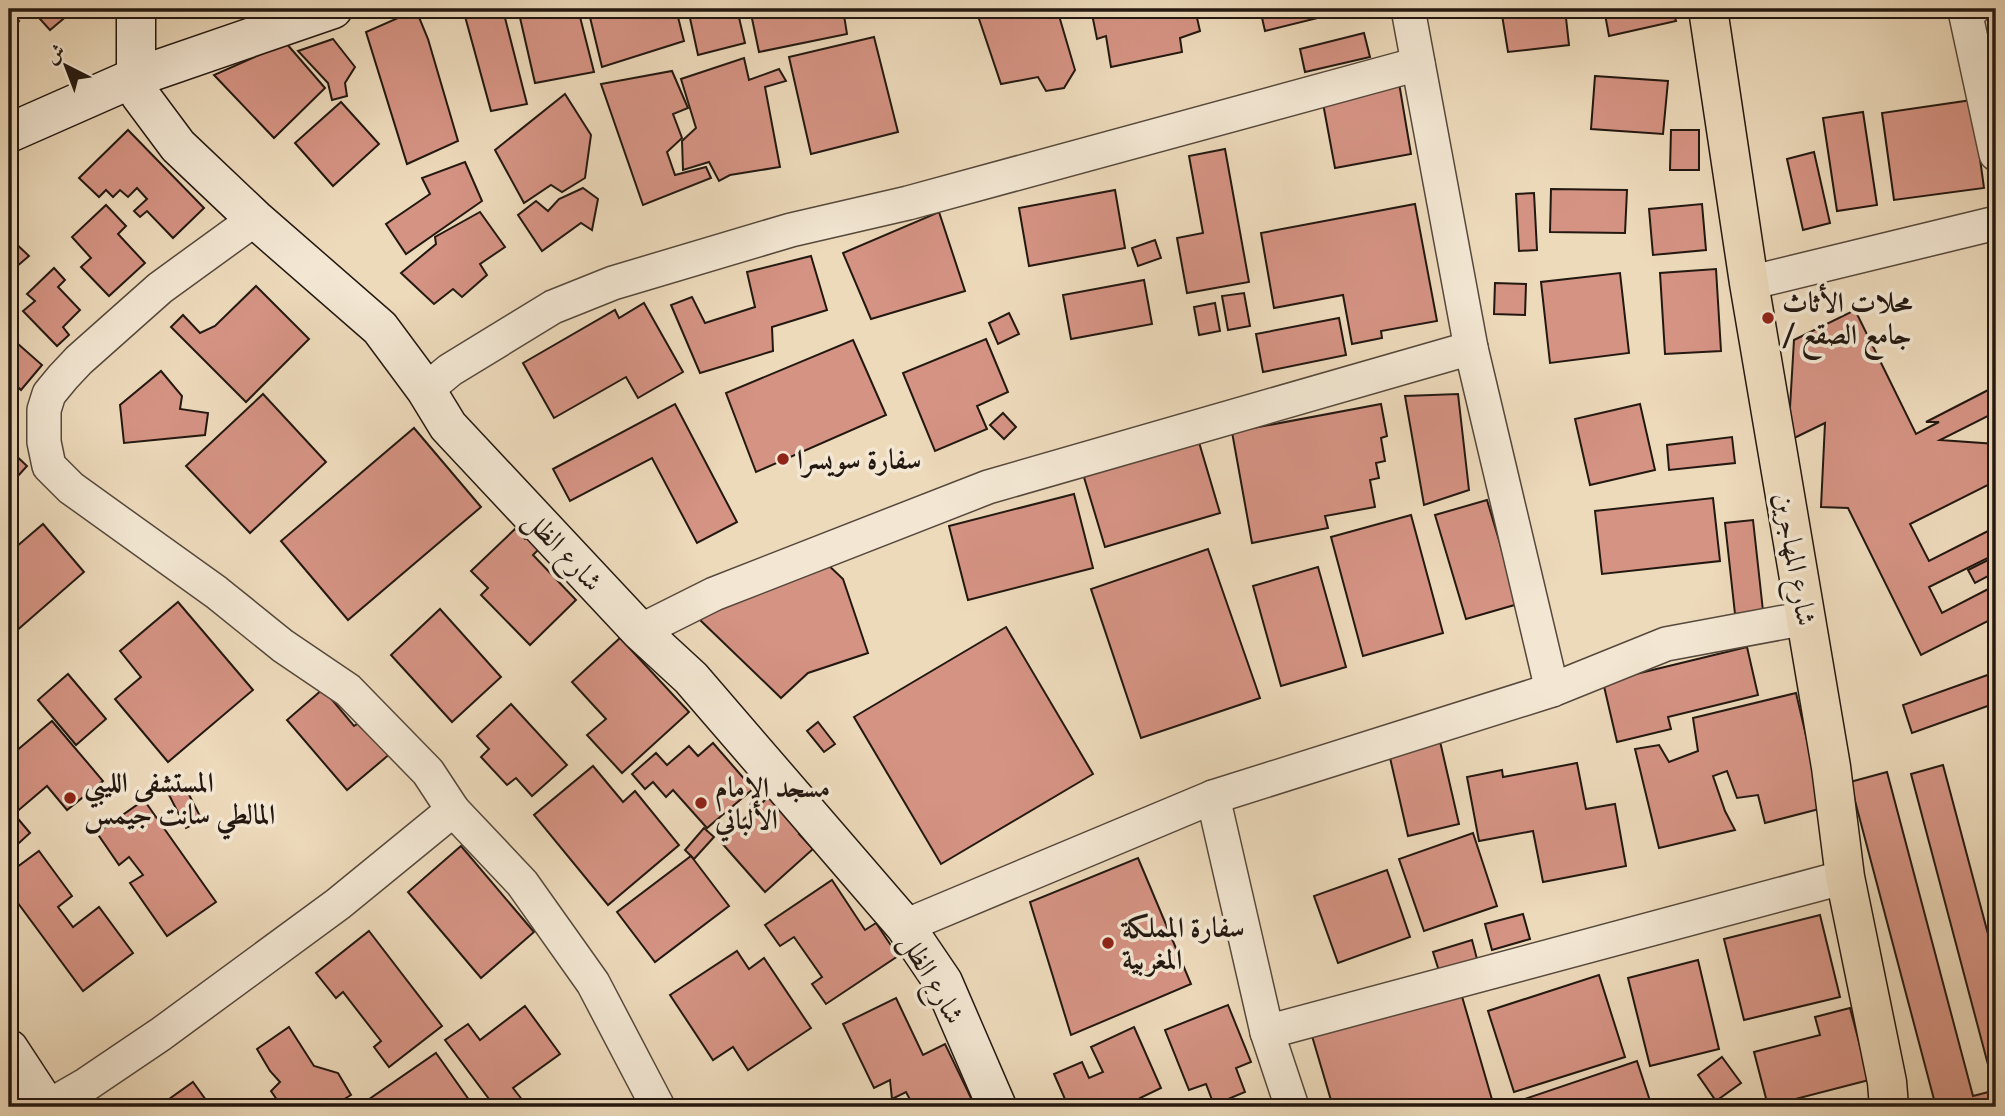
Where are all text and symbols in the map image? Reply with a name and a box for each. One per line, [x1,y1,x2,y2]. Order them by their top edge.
north arrow [32,32,102,102]
text: ش [38,37,71,70]
place label: محلات الأثاث / جامع الصقع [1782,281,1913,361]
marker: محلات الأثاث / جامع الصقع [1760,310,1776,326]
place label: سفارة سويسرا [797,438,921,479]
marker: سفارة سويسرا [775,451,791,467]
street label: شارع المهاجرين [1761,489,1828,630]
street label: شارع الظل [513,499,613,603]
place label: المستشفى الليبي المالطي سانت جيمس [84,761,275,840]
place label: مسجد الإمام الألباني [714,766,830,842]
marker: المستشفى الليبي المالطي سانت جيمس [62,790,78,806]
marker: مسجد الإمام الألباني [693,795,709,811]
place label: سفارة المملكة المغربية [1120,906,1245,979]
street label: شارع الظل [887,925,976,1033]
marker: سفارة المملكة المغربية [1100,935,1116,951]

